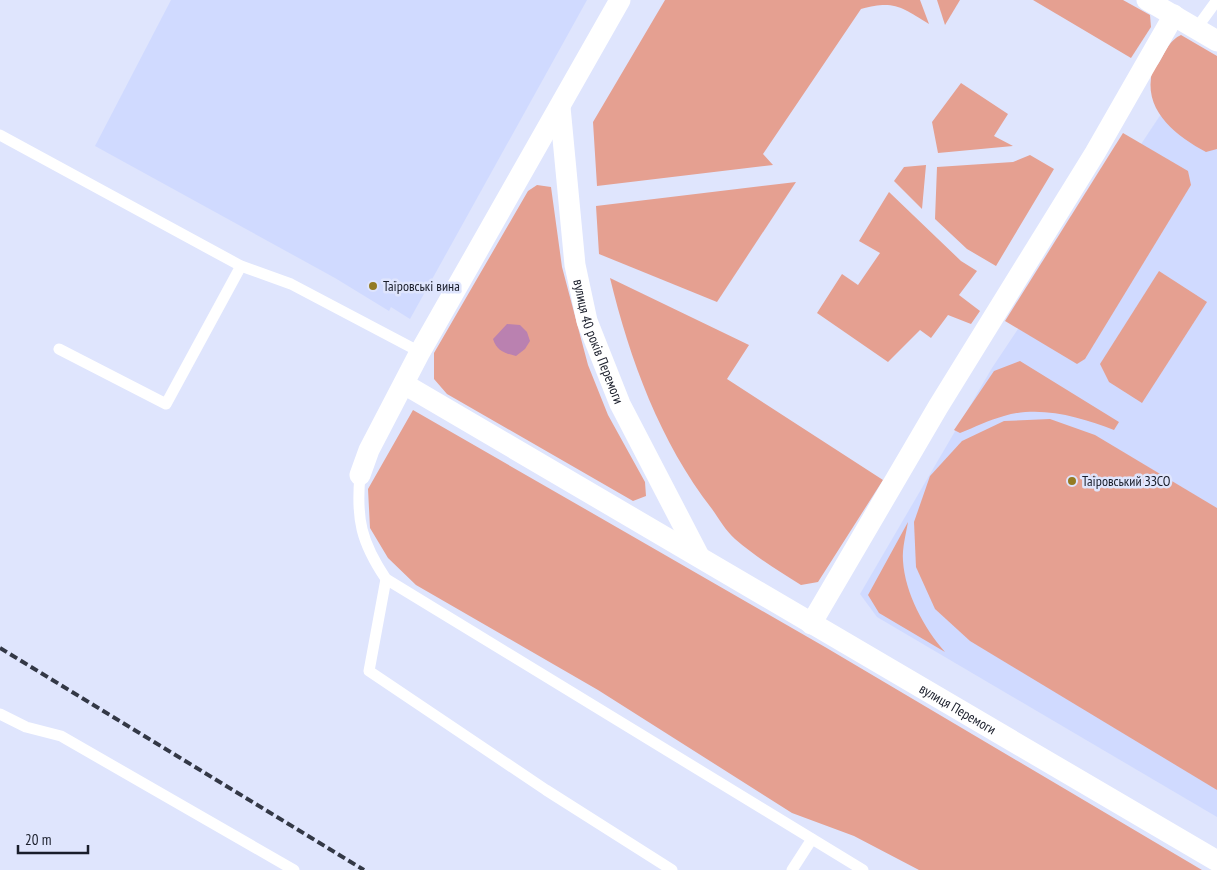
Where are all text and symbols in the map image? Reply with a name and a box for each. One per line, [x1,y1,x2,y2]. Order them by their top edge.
place label: Таїровські вина [383,277,460,295]
street label: вулиця 40 років Перемоги [569,278,628,406]
marker: Таїровські вина [367,280,379,292]
place label: Таїровський ЗЗСО [1082,472,1171,490]
marker: Таїровський ЗЗСО [1066,475,1078,487]
street label: вулиця Перемоги [916,679,999,738]
scale bar [18,822,88,854]
text: 20 m [25,830,51,849]

